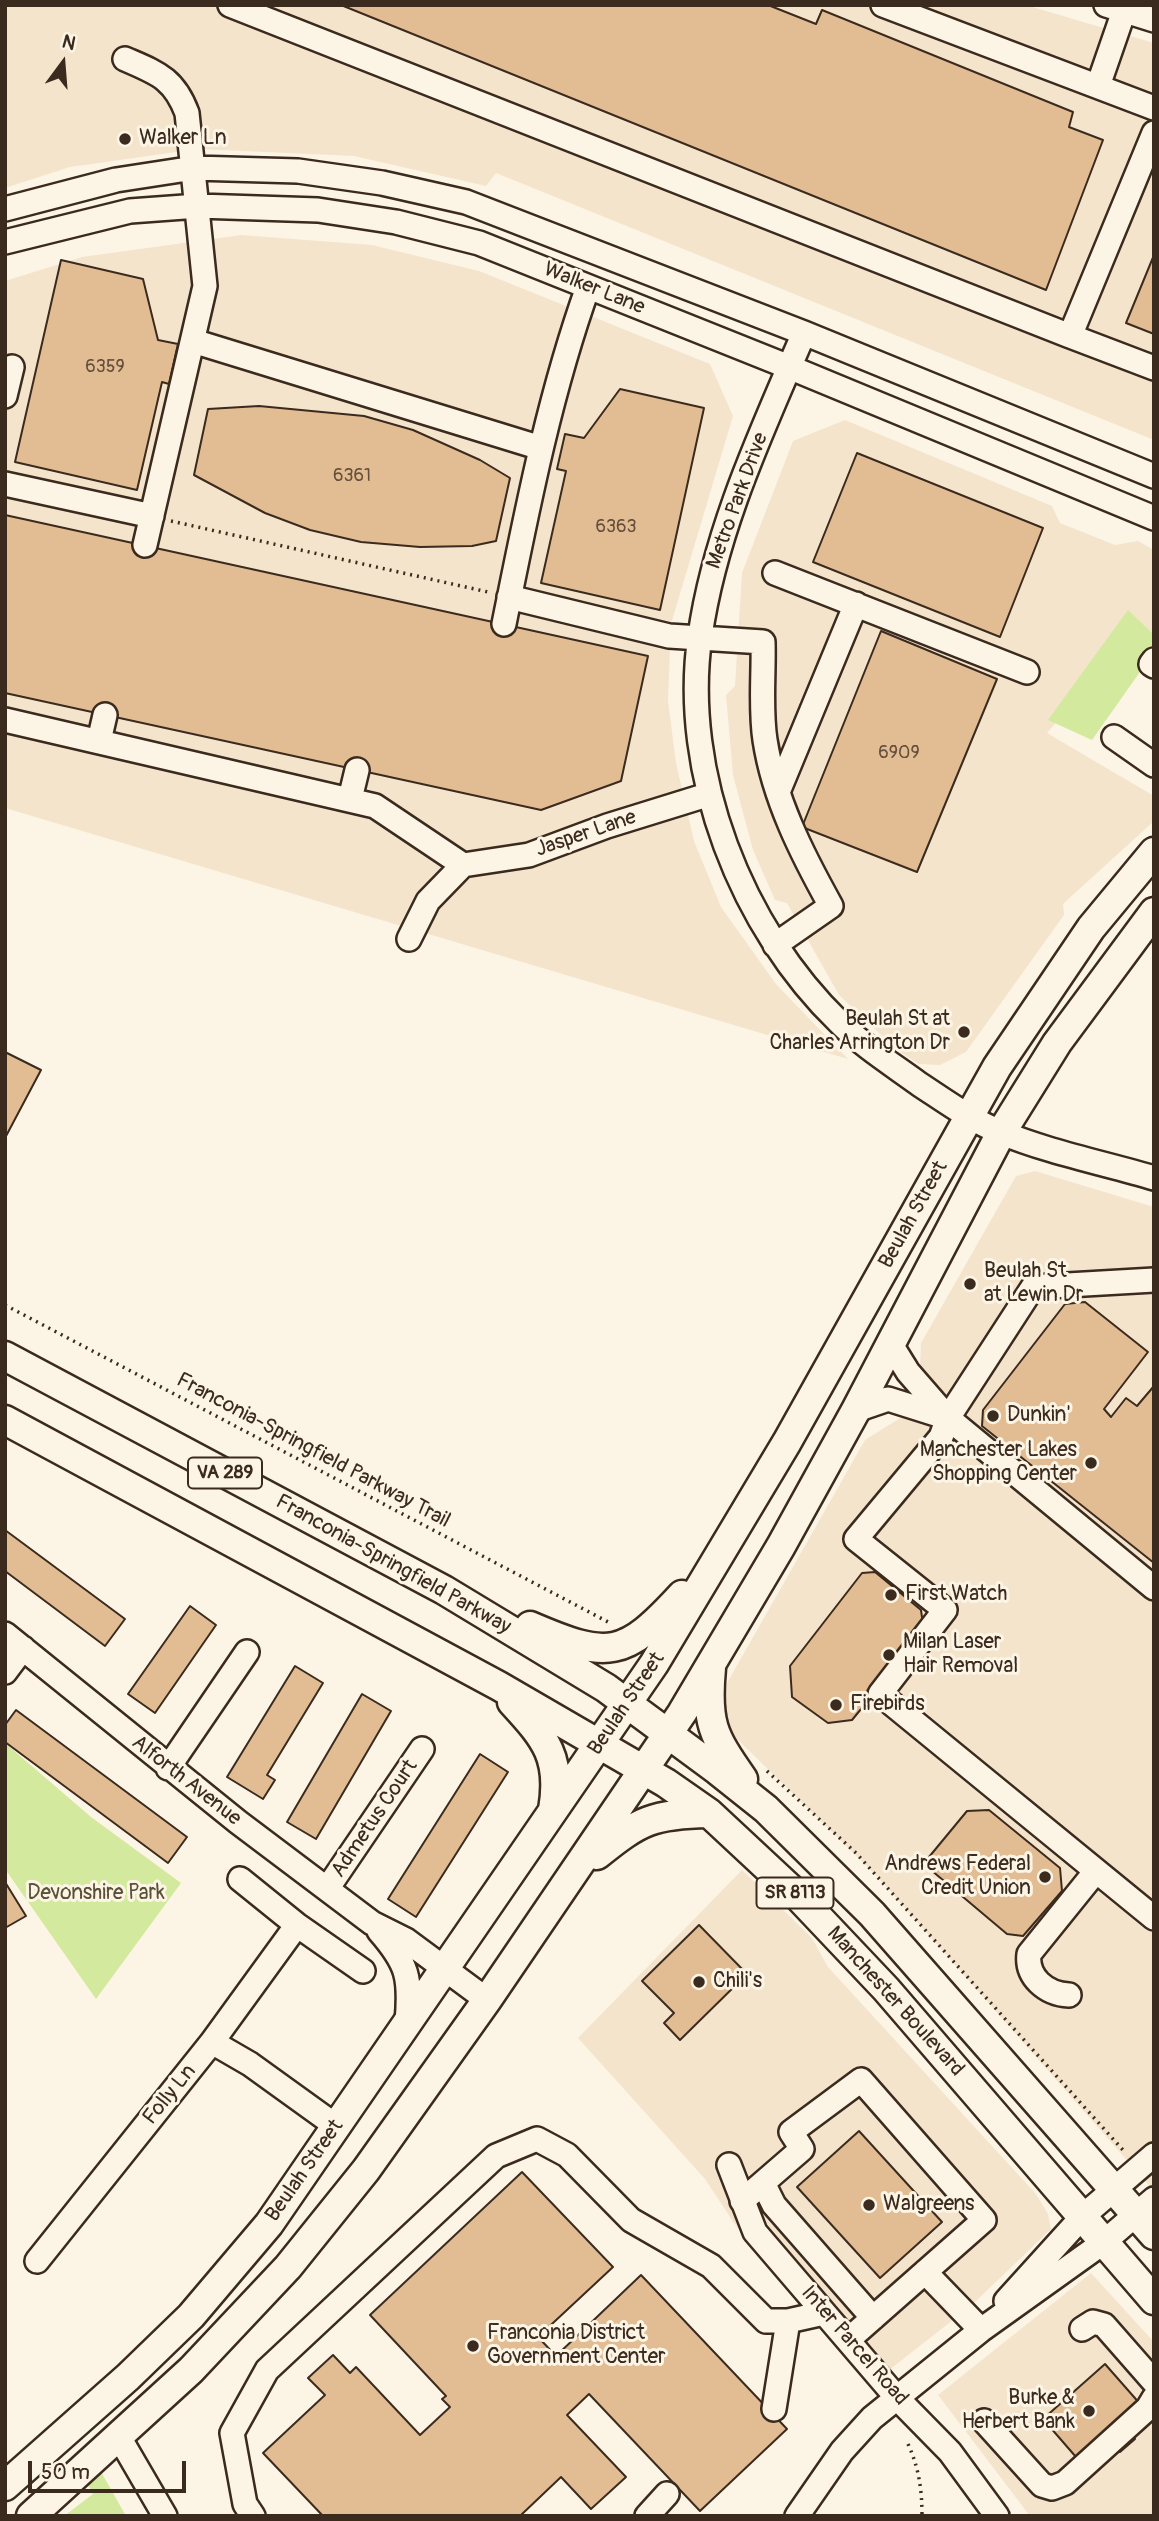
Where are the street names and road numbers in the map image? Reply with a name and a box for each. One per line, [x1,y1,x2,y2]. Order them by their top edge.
street label: Walker Lane [540,257,648,321]
street label: Metro Park Drive [702,429,774,573]
street label: Jasper Lane [532,805,640,863]
street label: Beulah Street [874,1157,954,1273]
street label: Franconia-Springfield Parkway Trail [172,1368,454,1534]
road number: VA 289 [188,1457,262,1488]
street label: Franconia-Springfield Parkway [271,1490,515,1640]
street label: Beulah Street [583,1648,671,1760]
street label: Alforth Avenue [126,1730,246,1832]
street label: Admetus Court [326,1755,424,1883]
road number: SR 8113 [756,1878,834,1909]
street label: Manchester Boulevard [821,1922,969,2082]
street label: Folly Ln [138,2060,202,2130]
street label: Beulah Street [261,2115,349,2227]
street label: Inter Parcel Road [795,2281,913,2411]

